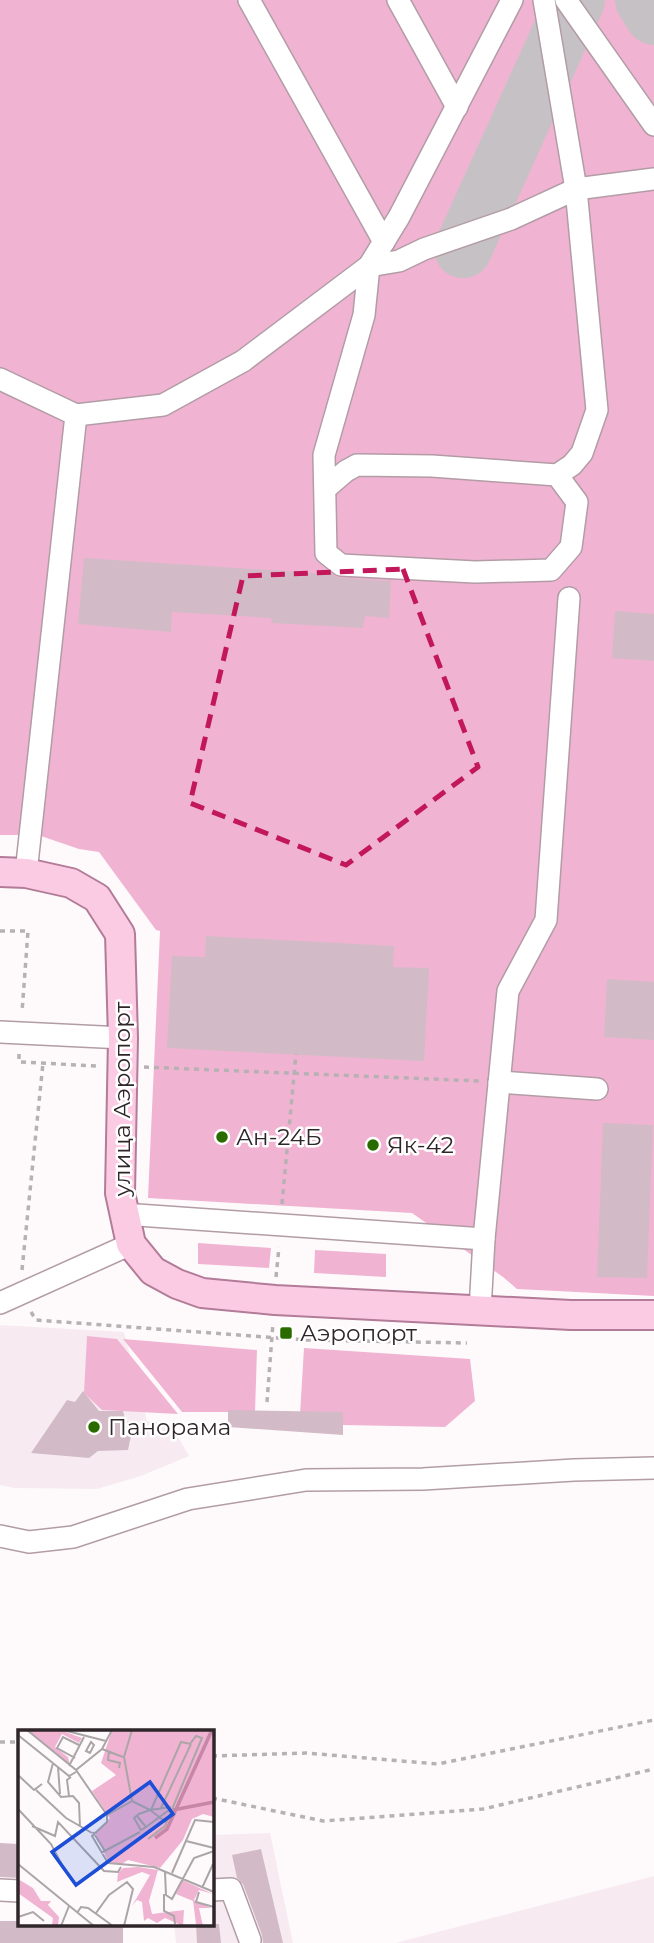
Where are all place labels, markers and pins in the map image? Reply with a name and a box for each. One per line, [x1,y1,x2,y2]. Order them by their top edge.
place label: Ан-24Б [236,1123,322,1151]
marker: Ан-24Б [214,1129,230,1145]
place label: Як-42 [387,1131,454,1159]
marker: Як-42 [365,1137,381,1153]
place label: Аэропорт [300,1319,417,1347]
marker: Аэропорт [278,1325,294,1341]
place label: Панорама [108,1413,231,1441]
marker: Панорама [86,1419,102,1435]

